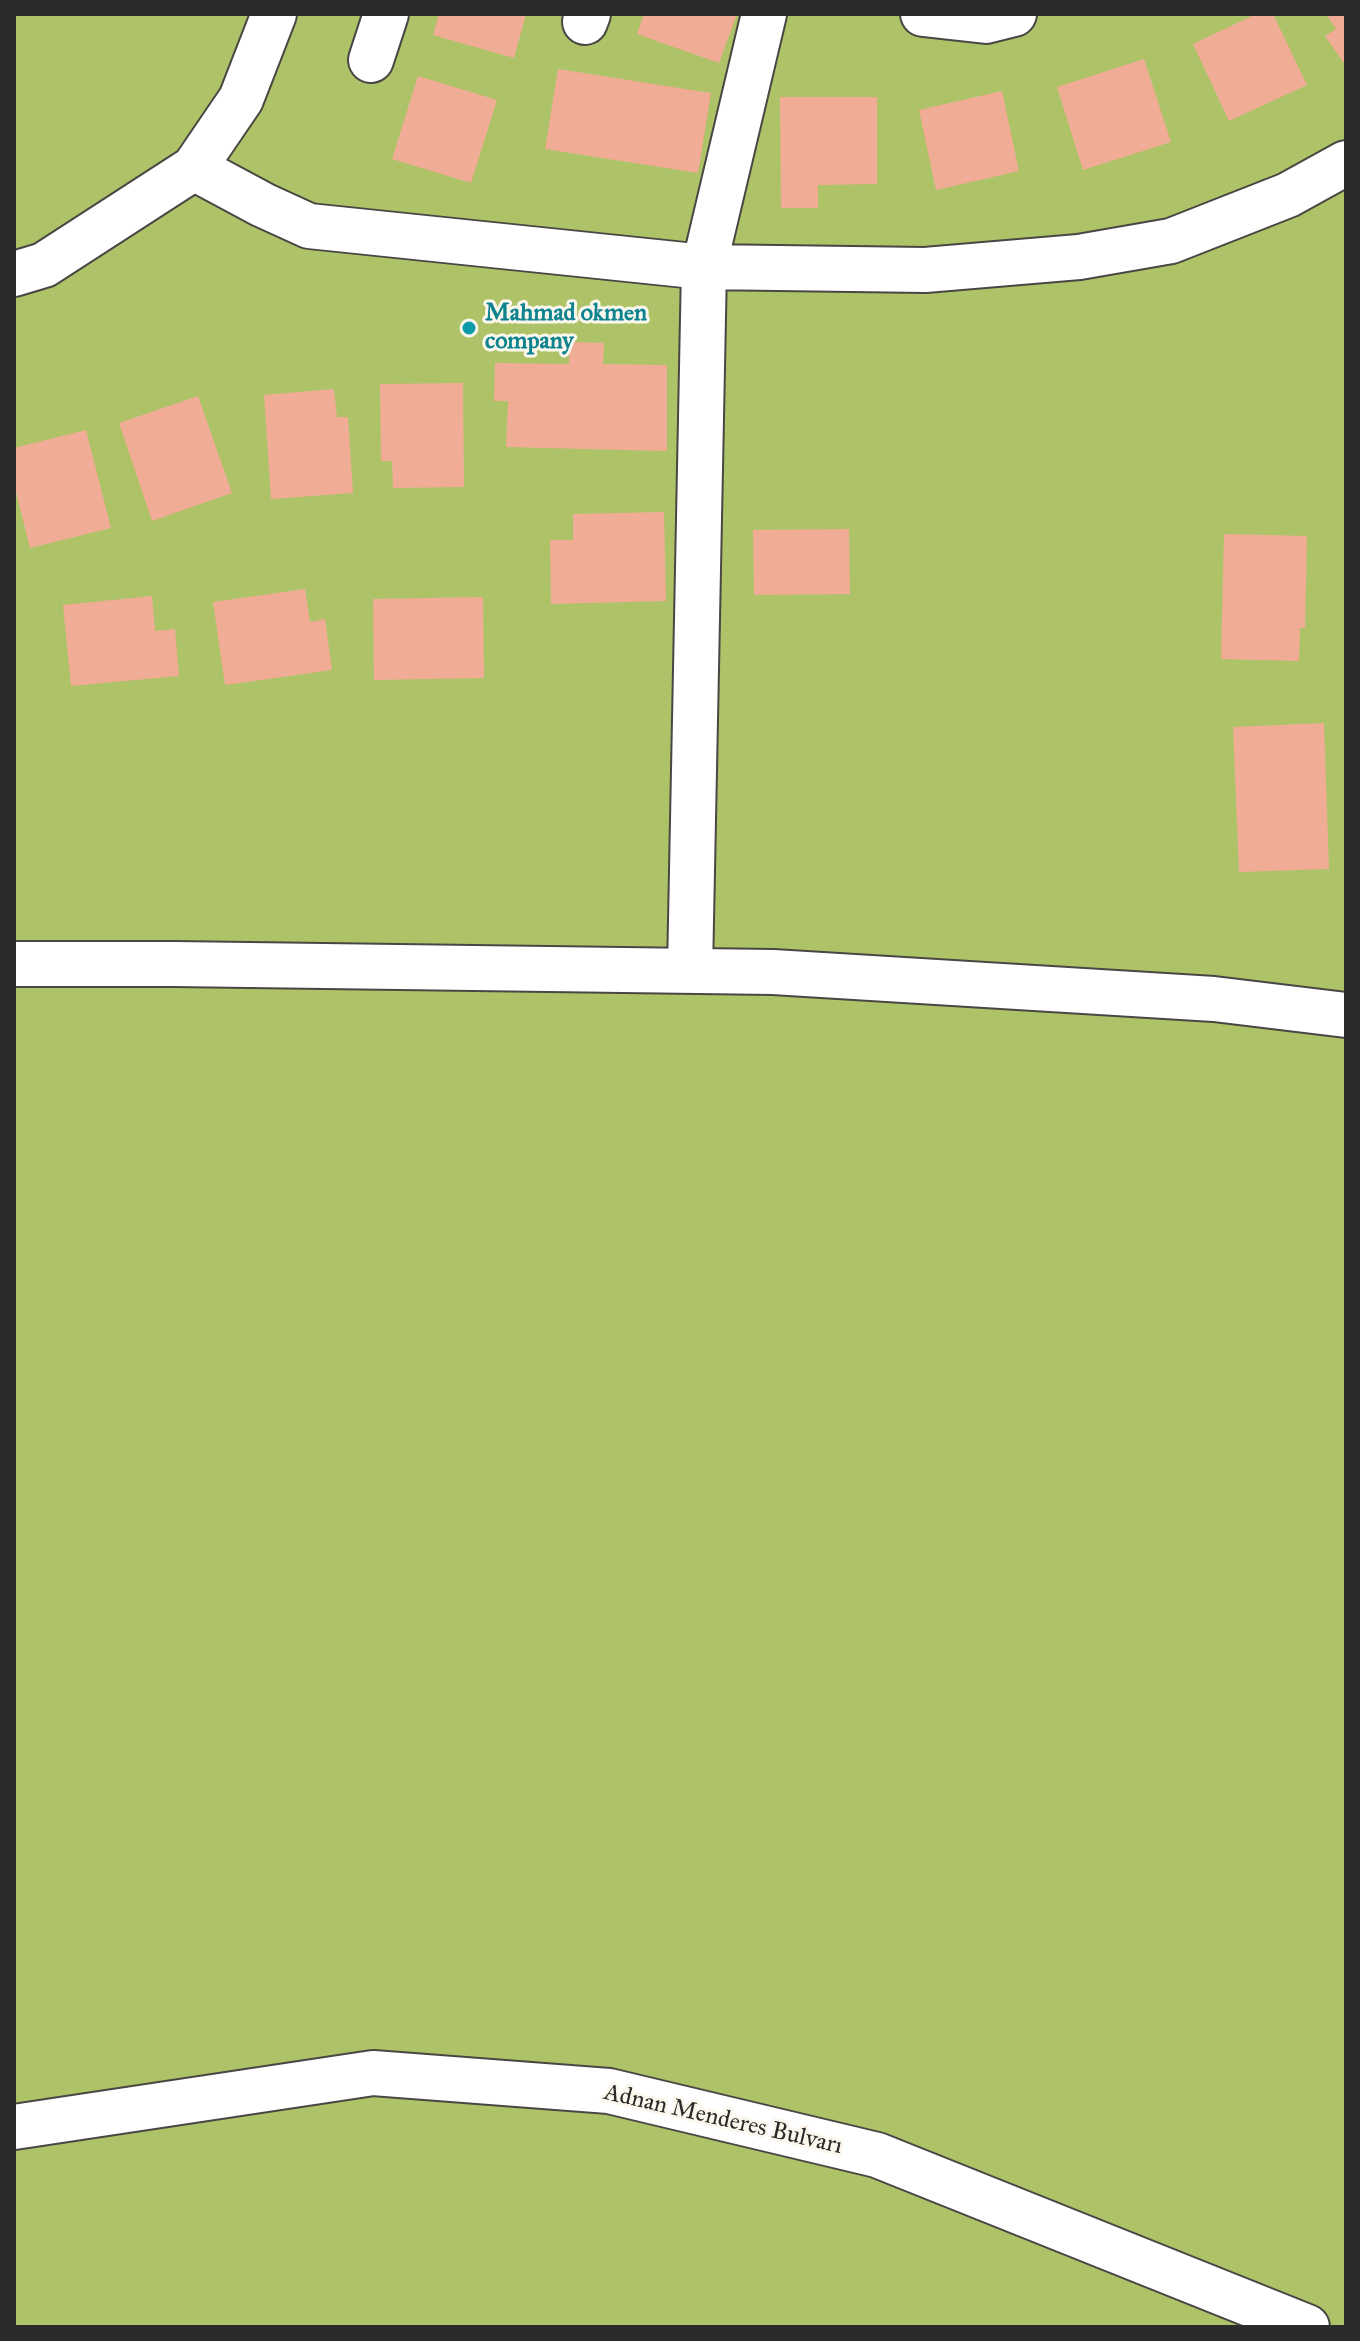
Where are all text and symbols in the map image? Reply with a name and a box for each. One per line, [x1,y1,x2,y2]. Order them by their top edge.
place label: Mahmad okmen company [485,300,647,356]
marker: Mahmad okmen company [460,319,478,337]
street label: Adnan Menderes Bulvarı [601,2079,845,2161]

